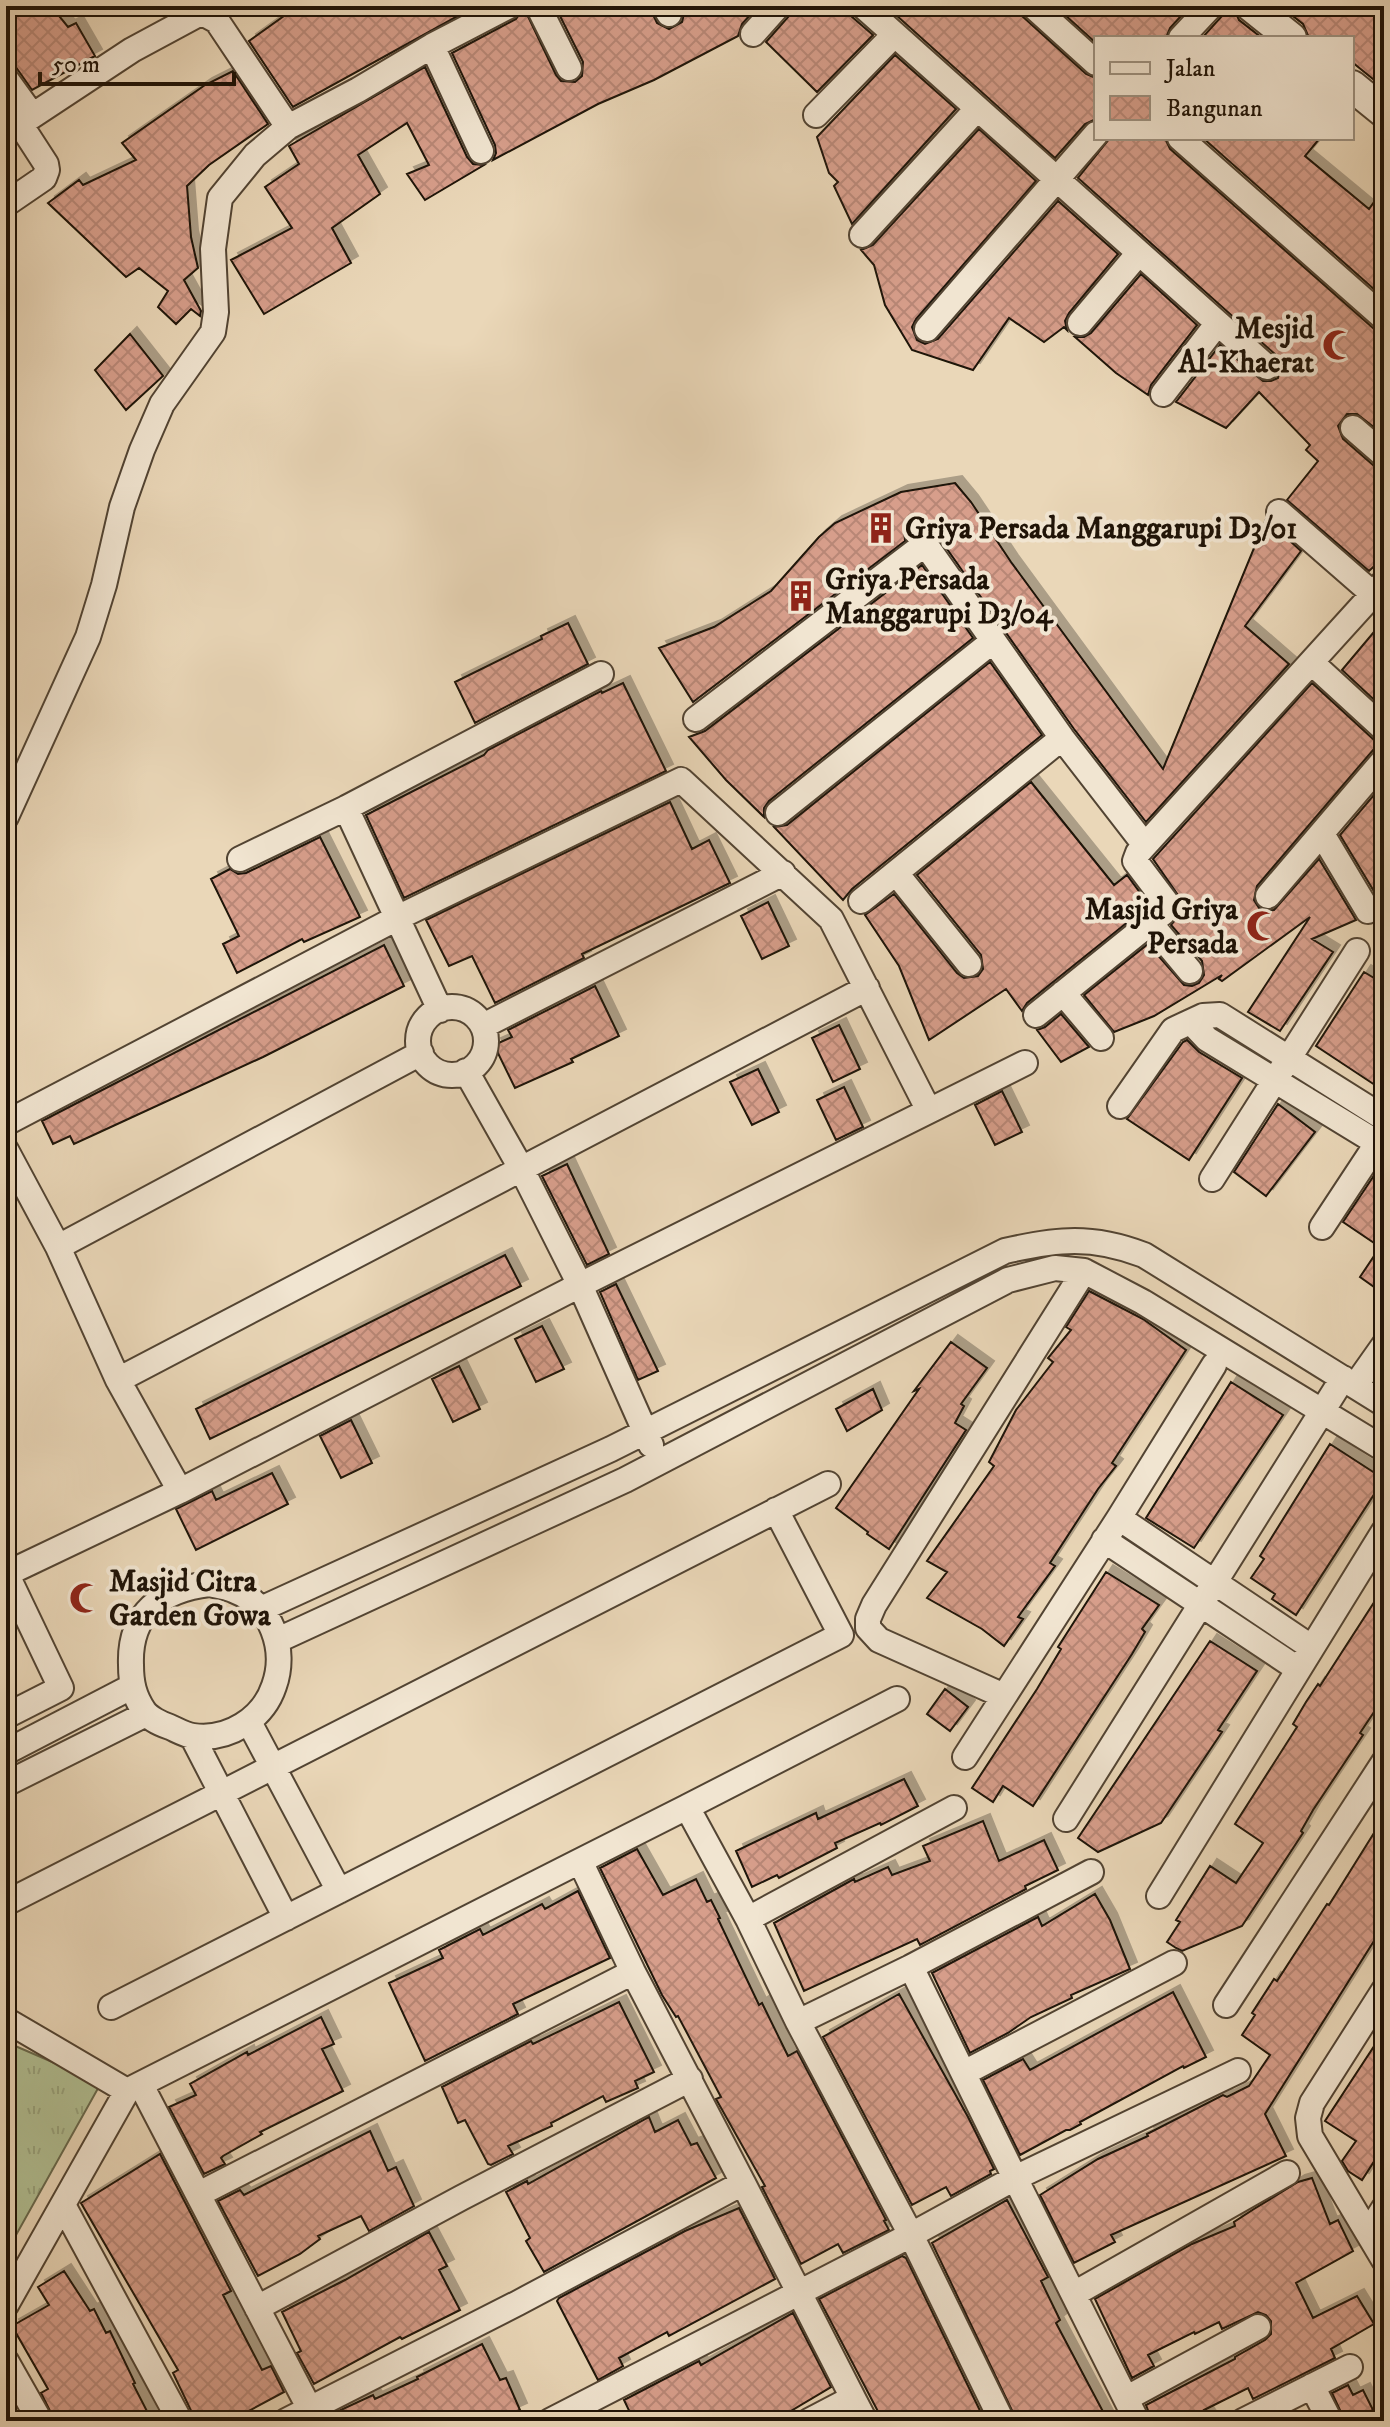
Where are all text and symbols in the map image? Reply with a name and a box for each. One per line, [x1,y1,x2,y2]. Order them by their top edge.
scale bar [40,36,234,86]
legend [1094,36,1354,140]
text: 50 m [52,50,100,80]
text: Jalan [1164,54,1216,84]
text: Bangunan [1166,94,1263,124]
place label: Mesjid Al-Khaerat [1177,311,1315,382]
mosque icon: Mesjid Al-Khaerat [1321,328,1355,362]
building icon: Griya Persada Manggarupi D3/01 [864,511,898,545]
place label: Griya Persada Manggarupi D3/01 [905,511,1297,548]
place label: Griya Persada Manggarupi D3/04 [825,562,1054,633]
building icon: Griya Persada Manggarupi D3/04 [784,579,818,613]
place label: Masjid Griya Persada [1085,892,1239,963]
mosque icon: Masjid Griya Persada [1245,909,1279,943]
place label: Masjid Citra Garden Gowa [109,1564,272,1635]
mosque icon: Masjid Citra Garden Gowa [68,1581,102,1615]

